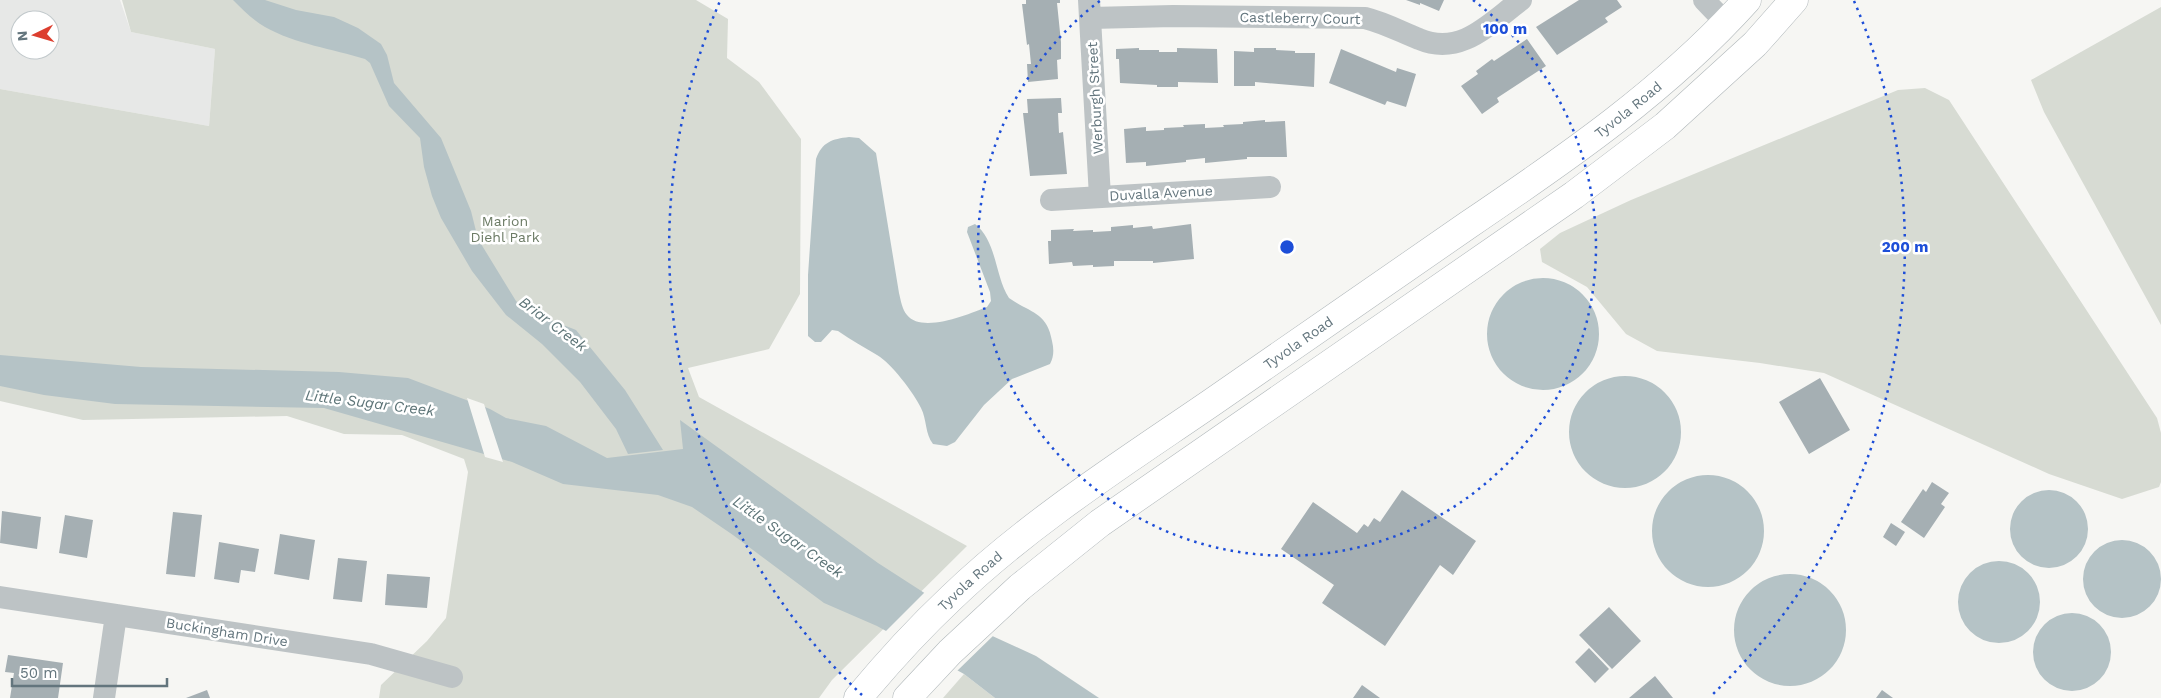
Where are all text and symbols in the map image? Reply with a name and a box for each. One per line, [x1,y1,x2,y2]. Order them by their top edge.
street label: Castleberry Court [1239,9,1361,27]
north arrow [10,10,60,60]
text: 100 m [1483,20,1527,38]
text: N [14,30,30,42]
street label: Werburgh Street [1084,41,1106,155]
street label: Tyvola Road [1591,78,1665,141]
street label: Duvalla Avenue [1109,182,1213,204]
park label: Marion Diehl Park [470,213,540,245]
centre of rings [1278,238,1296,256]
text: 200 m [1882,238,1928,256]
water label: Briar Creek [516,293,591,356]
street label: Tyvola Road [1260,313,1336,372]
water label: Little Sugar Creek [304,386,436,420]
water label: Little Sugar Creek [730,492,847,582]
street label: Tyvola Road [934,548,1005,614]
street label: Buckingham Drive [165,614,289,650]
scale bar [12,656,168,688]
text: 50 m [20,664,57,682]

